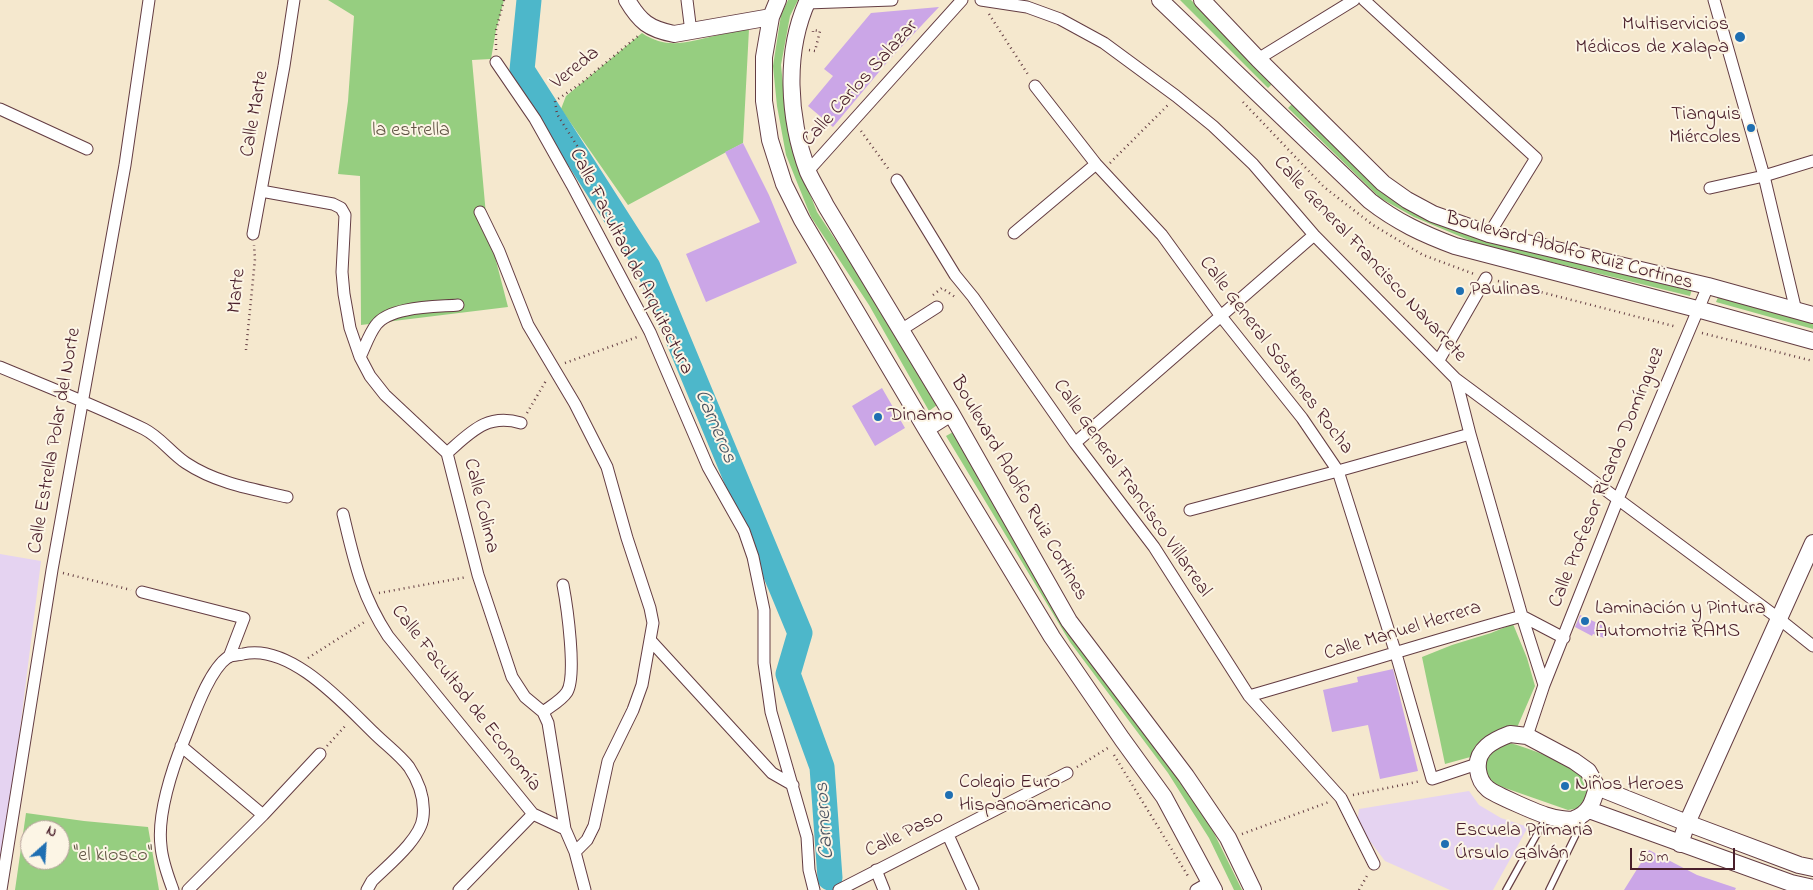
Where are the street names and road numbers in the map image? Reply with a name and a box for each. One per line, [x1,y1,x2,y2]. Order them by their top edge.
street label: Calle Carlos Salazar [798,16,924,152]
street label: Vereda [547,42,605,96]
street label: Calle Marte [237,69,275,159]
street label: Calle Facultad de Arquitectura [562,145,698,379]
street label: Calle General Francisco Navarrete [1267,152,1471,368]
street label: Boulevard Adolfo Ruiz Cortines [1443,207,1695,297]
street label: Calle General Sóstenes Rocha [1193,252,1357,460]
street label: Marte [224,267,252,315]
street label: Calle Estrella Polar del Norte [24,326,88,556]
street label: Calle Profesor Ricardo Domínguez [1545,344,1671,612]
street label: Boulevard Adolfo Ruiz Cortines [944,373,1092,605]
street label: Calle General Francisco Villarreal [1047,375,1215,603]
street label: Calle Colima [457,456,503,556]
street label: Calle Manuel Herrera [1322,597,1484,667]
street label: Calle Facultad de Economía [385,601,545,797]
street label: Calle Paso [862,806,948,864]

